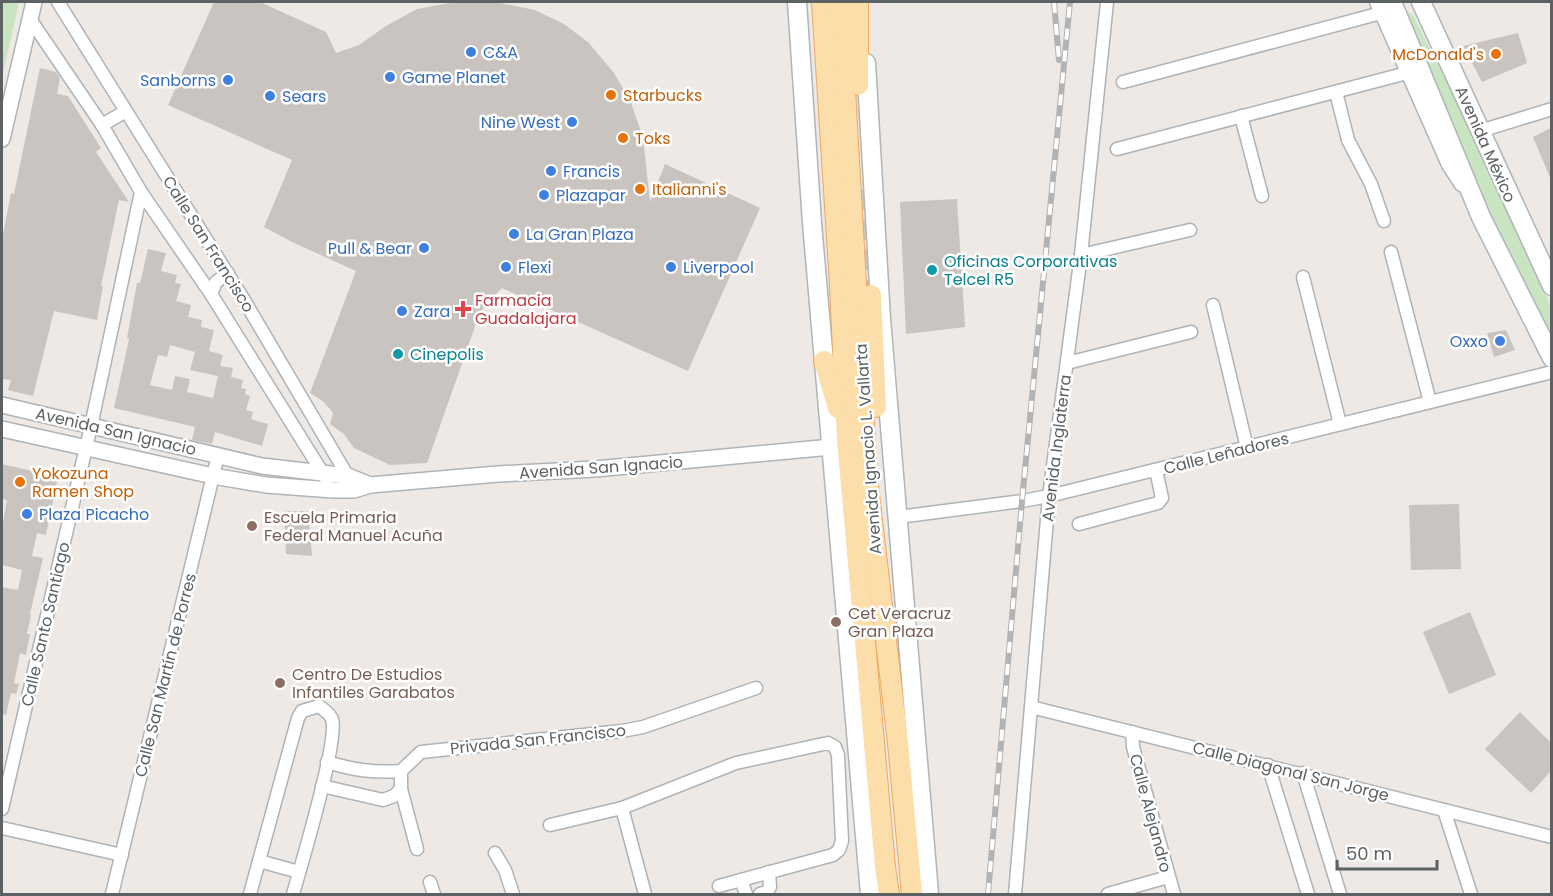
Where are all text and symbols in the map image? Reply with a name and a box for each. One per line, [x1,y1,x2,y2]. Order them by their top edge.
place label: C&A [483,41,518,64]
place label: McDonald's [1392,43,1484,66]
marker: C&A [464,45,478,59]
marker: McDonald's [1489,47,1503,61]
place label: Game Planet [402,66,506,89]
place label: Sanborns [140,69,216,92]
marker: Game Planet [383,70,397,84]
marker: Sanborns [221,73,235,87]
street label: Avenida México [1450,82,1521,206]
place label: Starbucks [623,84,702,107]
place label: Sears [282,85,326,108]
marker: Starbucks [604,88,618,102]
marker: Sears [263,89,277,103]
place label: Nine West [481,111,560,134]
marker: Nine West [565,115,579,129]
place label: Toks [635,127,671,150]
marker: Toks [616,131,630,145]
place label: Francis [563,160,620,183]
marker: Francis [544,164,558,178]
street label: Calle San Francisco [157,172,260,317]
place label: Italianni's [652,178,727,201]
marker: Italianni's [633,182,647,196]
place label: Plazapar [556,184,626,207]
marker: Plazapar [537,188,551,202]
place label: La Gran Plaza [526,223,634,246]
marker: La Gran Plaza [507,227,521,241]
place label: Pull & Bear [328,237,412,260]
marker: Pull & Bear [417,241,431,255]
place label: Oficinas Corporativas Telcel R5 [944,250,1117,291]
place label: Flexi [518,256,552,279]
place label: Liverpool [683,256,754,279]
marker: Flexi [499,260,513,274]
marker: Liverpool [664,260,678,274]
marker: Oficinas Corporativas Telcel R5 [925,263,939,277]
place label: Farmacia Guadalajara [475,289,576,330]
place label: Zara [414,300,450,323]
marker: Farmacia Guadalajara [456,302,470,316]
marker: Zara [395,304,409,318]
place label: Oxxo [1450,330,1488,353]
marker: Oxxo [1493,334,1507,348]
place label: Cinepolis [410,343,484,366]
street label: Avenida Ignacio L. Vallarta [850,343,887,555]
marker: Cinepolis [391,347,405,361]
street label: Avenida Inglaterra [1036,373,1077,523]
street label: Avenida San Ignacio [33,402,198,461]
street label: Calle Leñadores [1161,427,1291,480]
street label: Avenida San Ignacio [518,450,684,485]
place label: Yokozuna Ramen Shop [32,462,134,503]
marker: Yokozuna Ramen Shop [13,475,27,489]
place label: Plaza Picacho [39,503,149,526]
place label: Escuela Primaria Federal Manuel Acuña [264,506,443,547]
marker: Plaza Picacho [20,507,34,521]
marker: Escuela Primaria Federal Manuel Acuña [245,519,259,533]
street label: Calle Santo Santiago [15,540,76,709]
street label: Calle San Martín de Porres [129,571,202,780]
place label: Cet Veracruz Gran Plaza [848,602,951,643]
marker: Cet Veracruz Gran Plaza [829,615,843,629]
place label: Centro De Estudios Infantiles Garabatos [292,663,455,704]
marker: Centro De Estudios Infantiles Garabatos [273,676,287,690]
street label: Privada San Francisco [449,719,627,760]
street label: Calle Diagonal San Jorge [1190,736,1392,807]
street label: Calle Alejandro [1124,751,1177,875]
scale bar [1337,833,1438,871]
text: 50 m [1346,841,1392,866]

